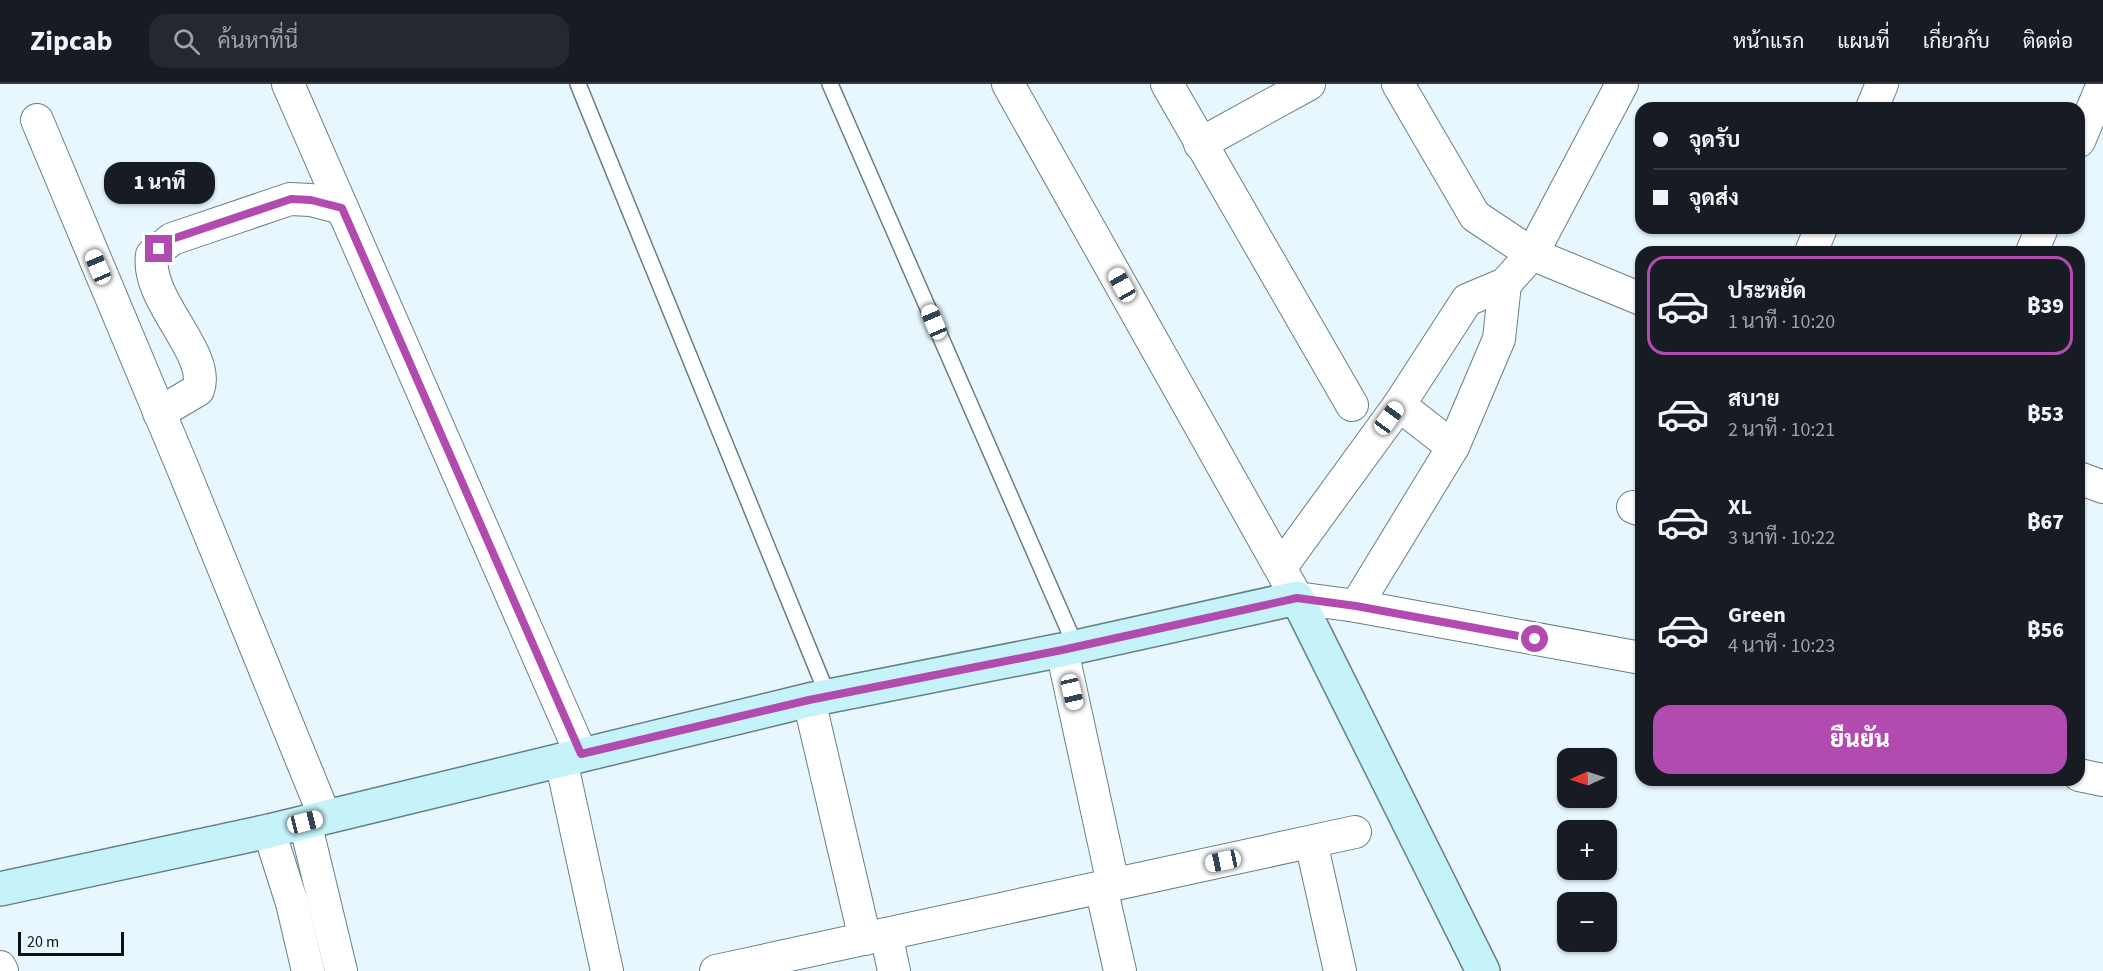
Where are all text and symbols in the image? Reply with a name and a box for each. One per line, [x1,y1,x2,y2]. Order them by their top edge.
search box [149,14,569,68]
text: Zipcab [30,21,113,61]
icon: search [170,25,203,58]
text: ค้นหาที่นี่ [218,25,298,57]
text: หน้าแรก [1733,26,1804,56]
text: แผนที่ [1837,26,1890,56]
text: เกี่ยวกับ [1923,26,1990,56]
text: ติดต่อ [2023,26,2073,56]
text: จุดรับ [1689,124,1740,156]
callout: 1 นาที [104,162,214,204]
text: 1 นาที [134,169,185,197]
text: จุดส่ง [1689,182,1739,214]
route end [145,235,172,262]
car [83,247,113,287]
car [1105,265,1139,305]
text: ประหยัด [1728,275,1806,307]
icon: car [1656,279,1710,333]
text: ฿39 [2027,290,2064,322]
car [919,302,949,342]
text: 1 นาที · 10:20 [1728,308,1835,336]
text: สบาย [1728,383,1780,415]
icon: car [1656,387,1710,441]
car [1371,398,1407,438]
text: ฿53 [2027,398,2064,430]
text: 2 นาที · 10:21 [1728,416,1835,444]
text: XL [1728,491,1752,523]
icon: car [1656,495,1710,549]
text: ฿67 [2027,506,2064,538]
text: 3 นาที · 10:22 [1728,524,1835,552]
text: Green [1728,599,1786,631]
icon: car [1656,603,1710,657]
text: ฿56 [2027,614,2064,646]
route start [1521,625,1548,652]
text: 4 นาที · 10:23 [1728,632,1835,660]
car [1059,672,1085,712]
button: ยืนยัน [1653,705,2067,774]
north arrow [1557,748,1617,808]
map controls [1557,748,1617,952]
car [285,809,325,835]
button: + [1557,820,1617,880]
car [1204,848,1242,874]
button: − [1557,892,1617,952]
scale bar [18,929,124,956]
text: 20 m [27,931,59,953]

